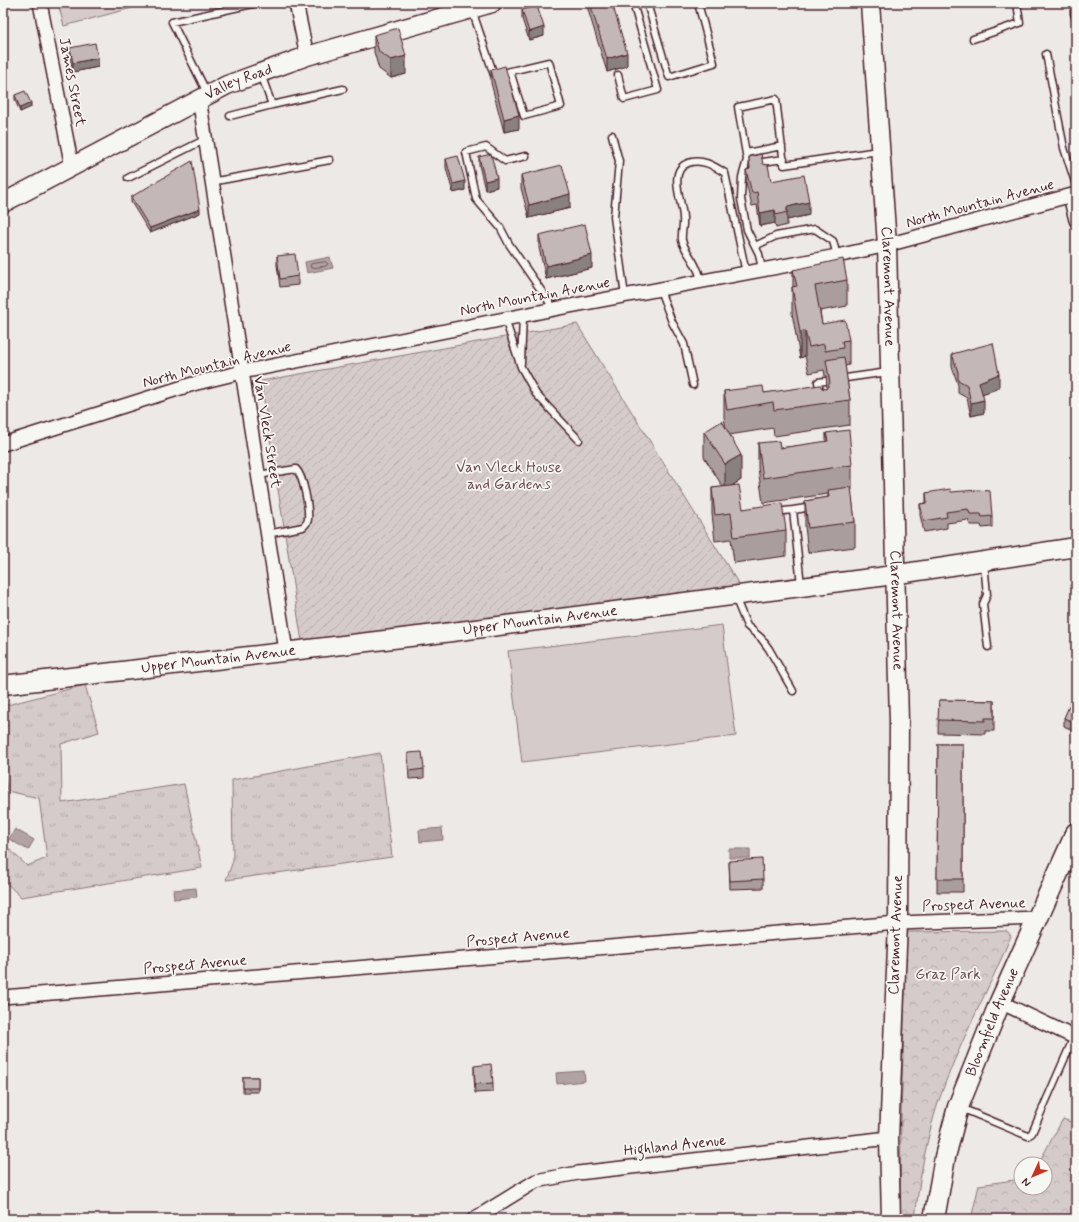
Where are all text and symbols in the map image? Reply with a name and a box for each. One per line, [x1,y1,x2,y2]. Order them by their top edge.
street label: James Street [54,36,90,128]
street label: Valley Road [201,59,275,105]
street label: North Mountain Avenue [904,175,1056,233]
street label: Claremont Avenue [876,226,900,347]
street label: North Mountain Avenue [458,273,612,321]
street label: North Mountain Avenue [141,337,294,393]
street label: Van Vleck Street [248,375,286,490]
park label: Van Vleck House and Gardens [456,458,562,495]
street label: Claremont Avenue [885,550,908,671]
street label: Upper Mountain Avenue [462,601,618,640]
street label: Upper Mountain Avenue [140,641,297,679]
street label: Claremont Avenue [884,875,908,995]
street label: Prospect Avenue [922,893,1026,917]
street label: Prospect Avenue [465,924,571,952]
street label: Prospect Avenue [142,951,248,979]
park label: Graz Park [915,965,981,985]
street label: Bloomfield Avenue [961,965,1024,1080]
street label: Highland Avenue [623,1131,727,1162]
north arrow [1013,1156,1053,1196]
text: N [1019,1175,1034,1190]

